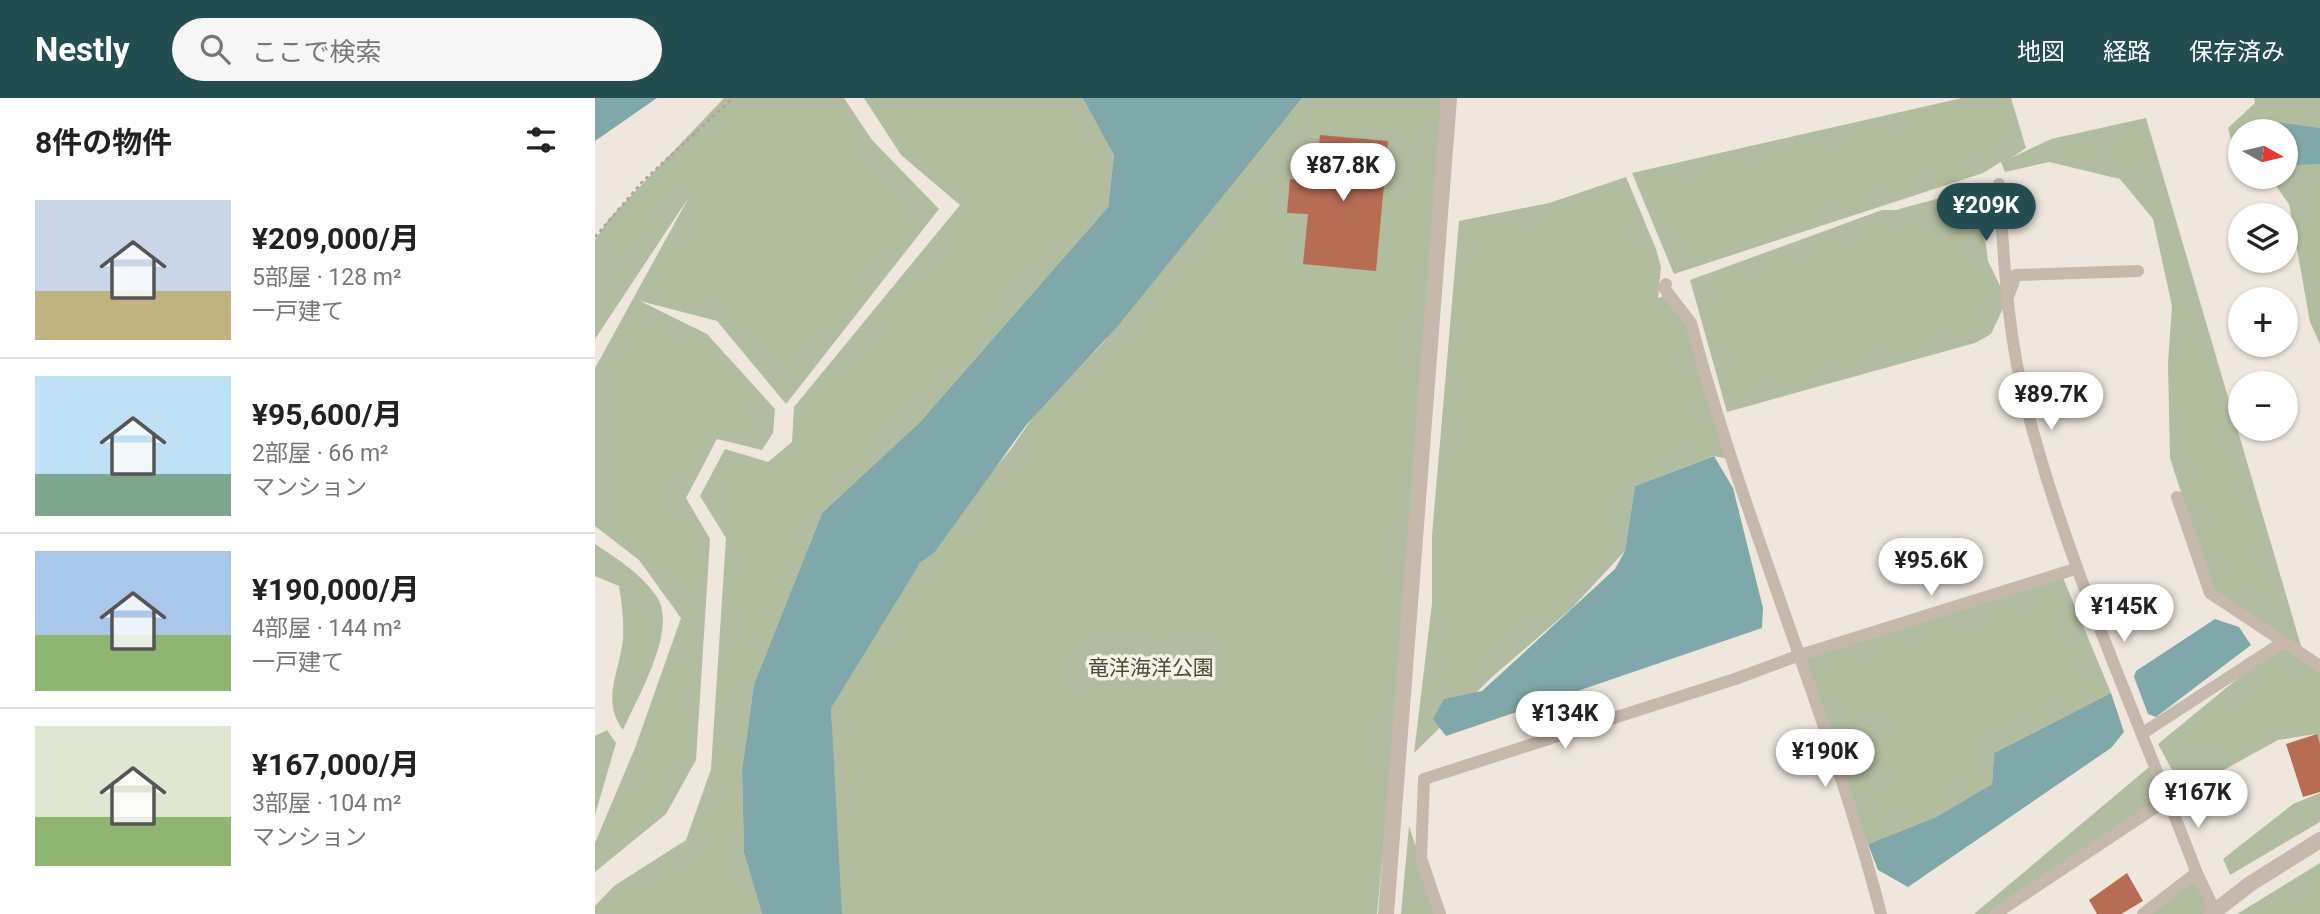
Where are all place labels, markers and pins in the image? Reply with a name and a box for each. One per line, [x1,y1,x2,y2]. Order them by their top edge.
pin: ¥87.8K [1286,144,1400,203]
pin: ¥209K [1937,184,2035,243]
pin: ¥89.7K [1994,372,2108,432]
pin: ¥95.6K [1874,538,1988,598]
pin: ¥145K [2075,584,2173,644]
pin: ¥134K [1516,692,1614,751]
pin: ¥190K [1776,730,1874,789]
pin: ¥167K [2149,770,2247,830]

